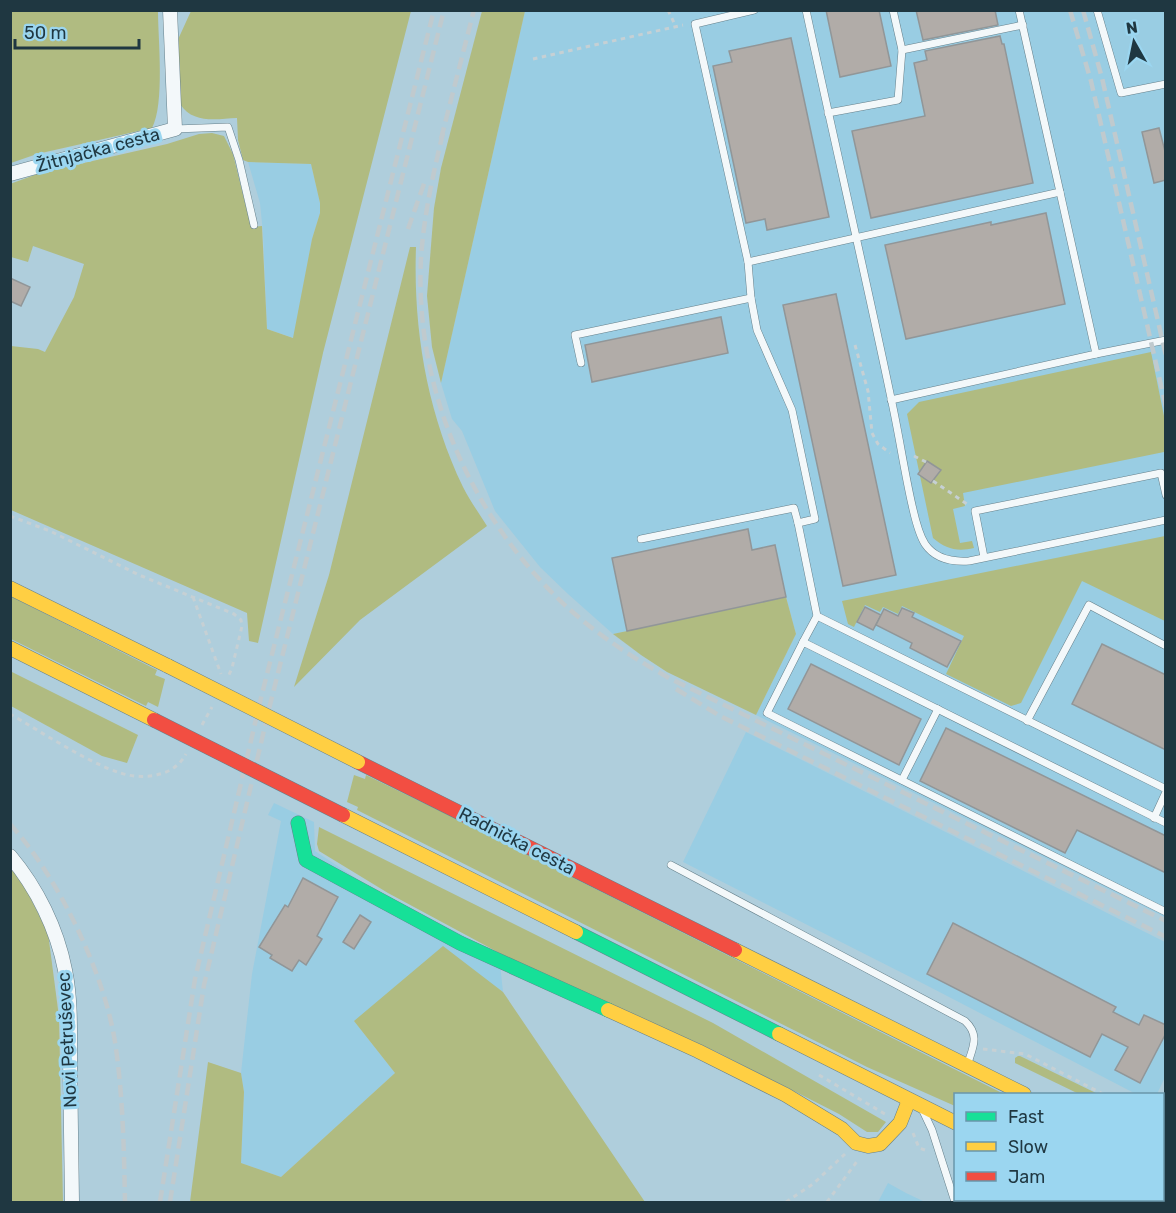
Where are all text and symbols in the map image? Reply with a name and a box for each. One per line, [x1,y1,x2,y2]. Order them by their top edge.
scale bar [15,12,140,50]
north arrow [1104,12,1164,72]
text: N [1125,17,1139,38]
text: 50 m [24,22,67,44]
street label: Žitnjačka cesta [34,123,162,177]
street label: Radnička cesta [455,802,579,880]
street label: Novi Petruševec [52,971,82,1108]
legend [954,1093,1164,1201]
text: Fast [1008,1106,1044,1128]
text: Slow [1008,1136,1048,1158]
text: Jam [1008,1166,1045,1188]

